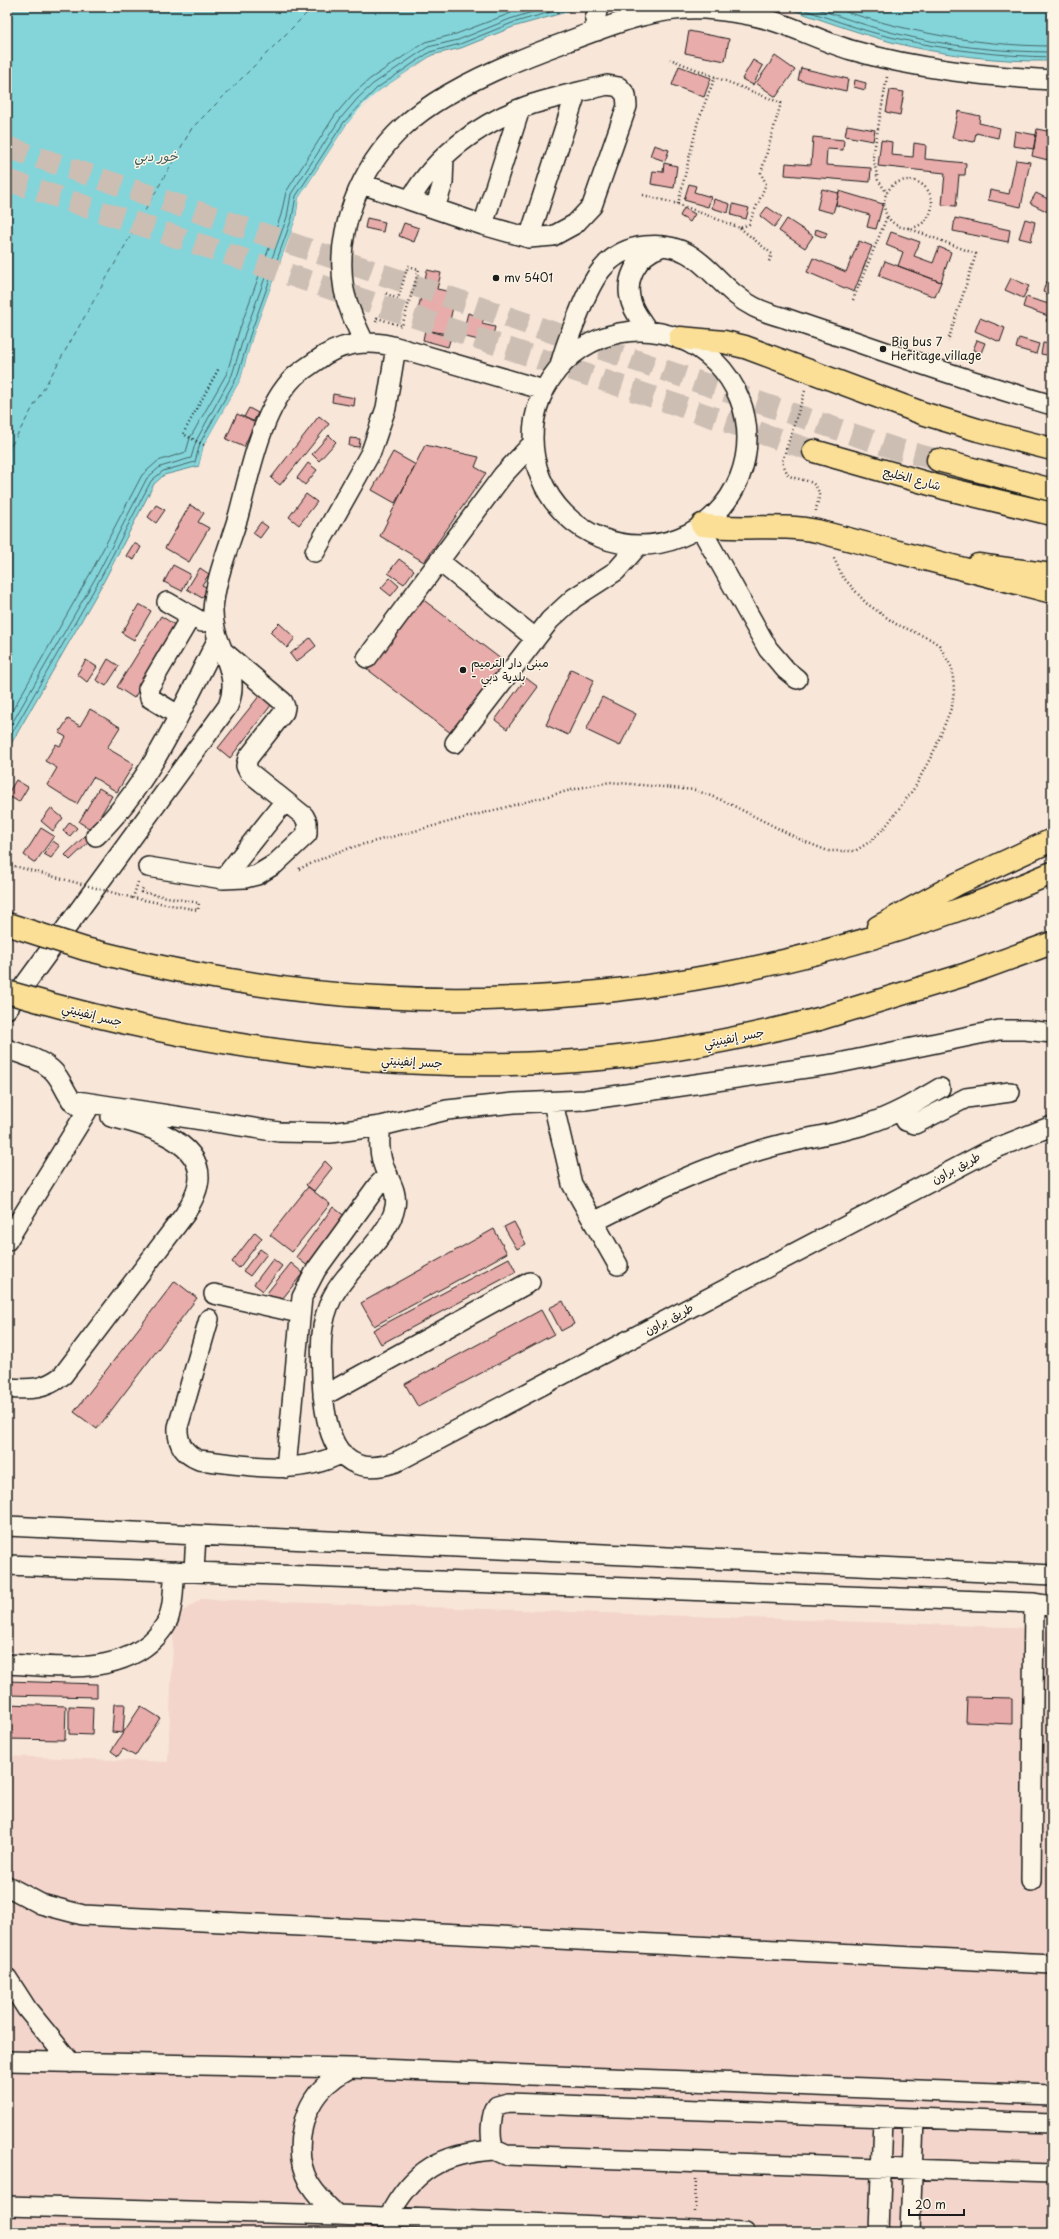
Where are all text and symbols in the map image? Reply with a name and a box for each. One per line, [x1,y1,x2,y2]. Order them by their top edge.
water label: خور دبي [134,146,179,168]
place label: mv 5401 [504,268,553,286]
marker: mv 5401 [491,273,501,283]
place label: Big bus 7 Heritage village [891,332,981,364]
marker: Big bus 7 Heritage village [878,344,888,354]
street label: شارع الخليج [881,462,943,495]
place label: مبنى دار الترميم - بلدية دبي [471,653,549,688]
marker: مبنى دار الترميم - بلدية دبي [458,665,468,675]
street label: جسر إنفينيتي [60,998,124,1033]
street label: جسر إنفينيتي [702,1022,766,1055]
street label: جسر إنفينيتي [381,1050,443,1075]
street label: طريق براون [928,1147,983,1188]
street label: طريق براون [641,1298,696,1339]
scale bar [909,2191,964,2217]
text: 20 m [915,2195,946,2213]

